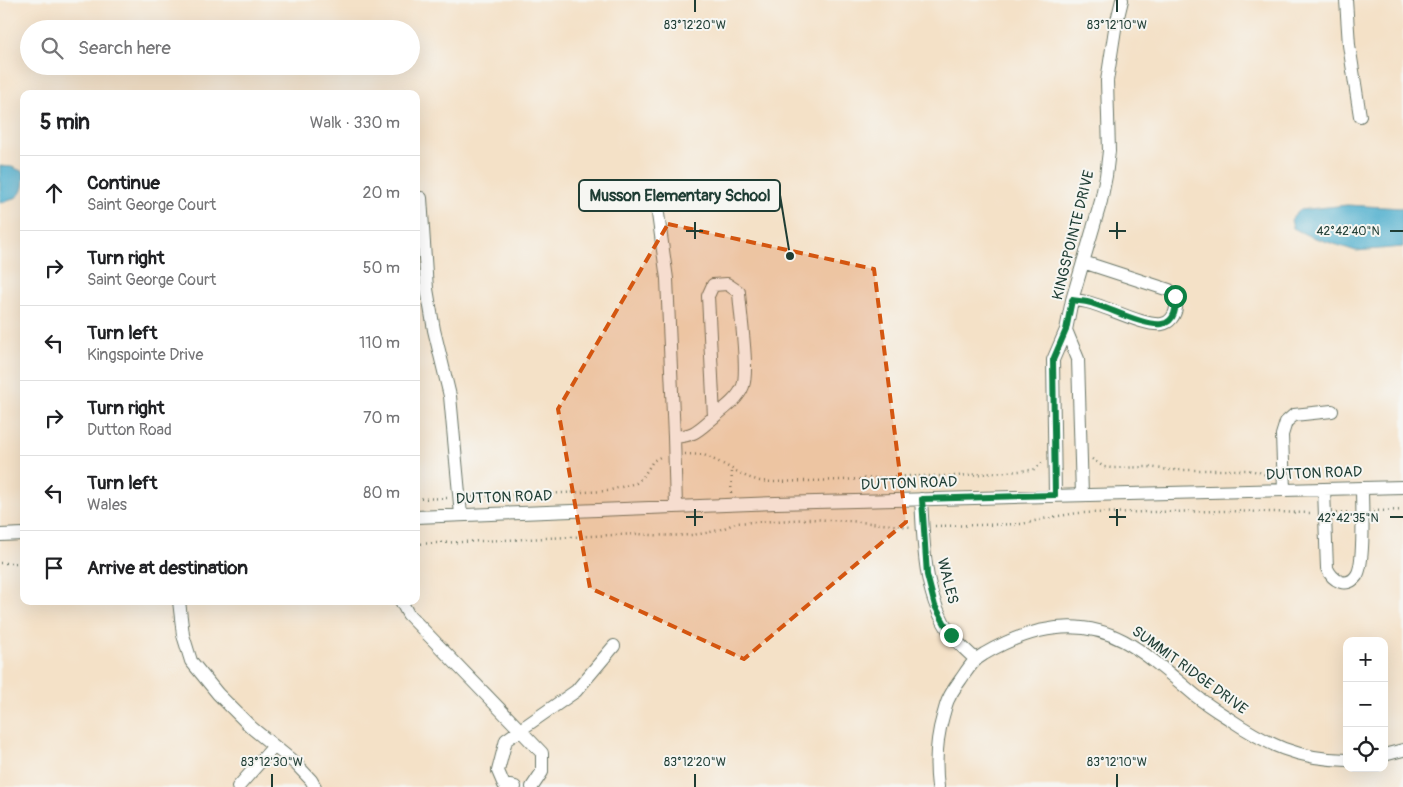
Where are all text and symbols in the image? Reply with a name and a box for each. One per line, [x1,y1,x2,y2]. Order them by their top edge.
text: 83°12'20"W [664,18,726,33]
text: 83°12'10"W [1087,18,1147,33]
search box [20,20,420,75]
icon: search [38,34,66,62]
text: Search here [78,36,171,60]
text: 5 min [40,109,90,136]
text: Walk · 330 m [310,113,400,133]
street label: KINGSPOINTE DRIVE [1048,168,1099,302]
text: Continue [87,171,160,195]
icon: ahead [40,179,68,207]
callout: Musson Elementary School [579,180,780,211]
text: 20 m [362,183,400,203]
text: Musson Elementary School [589,186,771,206]
text: Saint George Court [87,195,216,215]
text: 42°42'40"N [1316,224,1380,239]
text: Turn right [87,246,165,270]
icon: right [40,254,68,282]
text: 50 m [363,258,400,278]
text: Saint George Court [87,270,216,290]
route start [1164,285,1187,308]
text: Turn left [87,321,157,345]
icon: left [40,329,68,357]
text: 110 m [359,333,400,353]
text: Kingspointe Drive [87,345,203,365]
text: Turn right [87,396,165,420]
icon: right [40,404,68,432]
text: 70 m [363,408,400,428]
text: Dutton Road [87,420,172,440]
street label: DUTTON ROAD [1266,462,1362,485]
text: Turn left [87,471,157,495]
street label: DUTTON ROAD [861,472,957,495]
icon: left [40,479,68,507]
text: 80 m [363,483,400,503]
street label: DUTTON ROAD [456,486,552,509]
text: Wales [87,495,127,515]
text: 42°42'35"N [1317,511,1379,526]
icon: arrive [40,554,68,582]
text: Arrive at destination [87,556,248,580]
street label: WALES [933,556,962,606]
street label: SUMMIT RIDGE DRIVE [1128,622,1251,719]
route end [940,624,963,647]
map controls [1343,637,1388,772]
button: + [1343,637,1388,682]
button: − [1343,682,1388,727]
button: locate [1343,727,1388,772]
text: 83°12'30"W [241,755,303,770]
text: 83°12'20"W [664,755,726,770]
text: 83°12'10"W [1087,755,1147,770]

